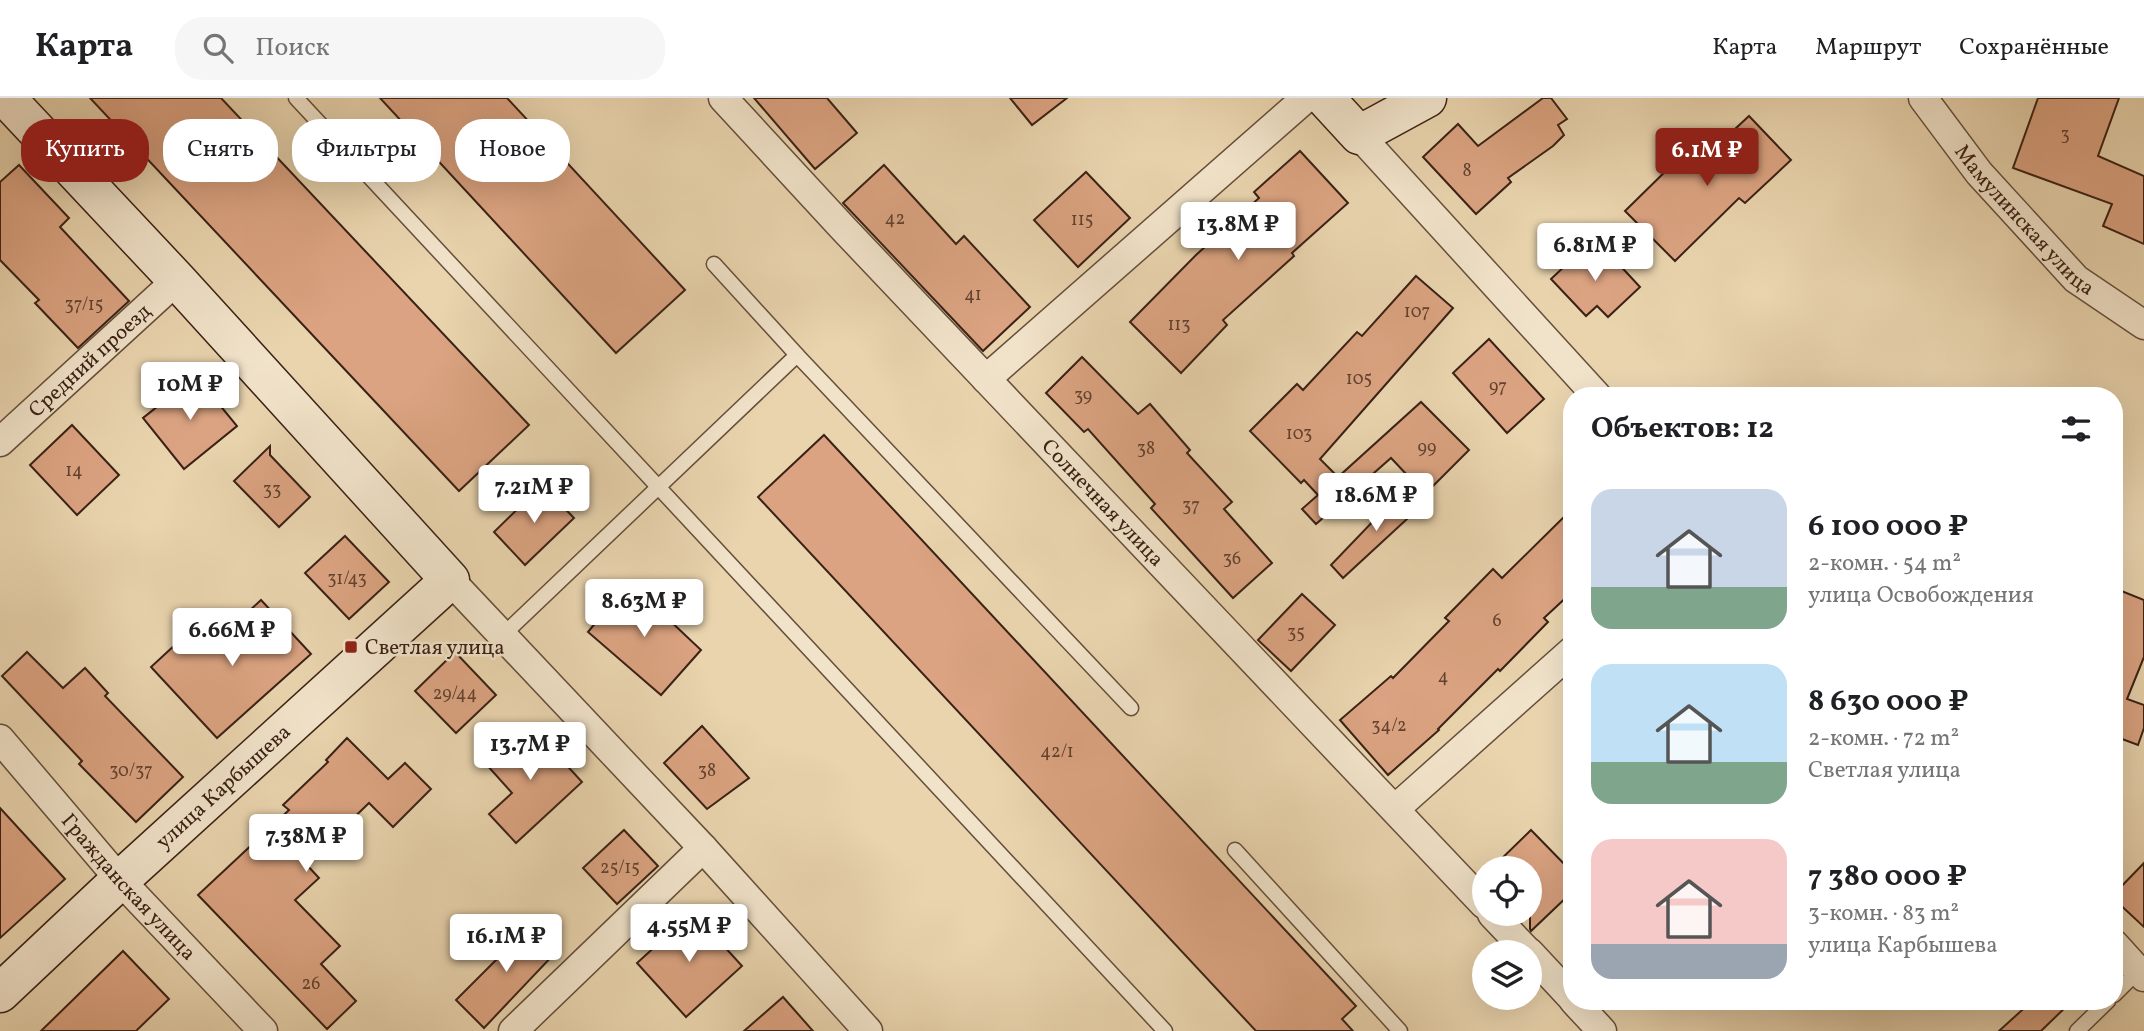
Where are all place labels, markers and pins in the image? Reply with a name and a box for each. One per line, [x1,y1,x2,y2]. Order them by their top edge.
pin: 6.1M ₽ [1650,129,1764,188]
pin: 13.8M ₽ [1173,202,1303,262]
pin: 6.81M ₽ [1530,223,1660,283]
pin: 10M ₽ [141,362,239,422]
pin: 7.21M ₽ [469,466,599,525]
pin: 18.6M ₽ [1311,474,1441,533]
pin: 8.63M ₽ [579,580,709,639]
pin: 6.66M ₽ [167,608,297,668]
place label: Светлая улица [365,634,505,663]
marker: Светлая улица [343,639,359,655]
pin: 13.7M ₽ [465,722,595,782]
pin: 7.38M ₽ [241,814,371,874]
pin: 4.55M ₽ [624,904,754,964]
pin: 16.1M ₽ [441,914,571,974]

